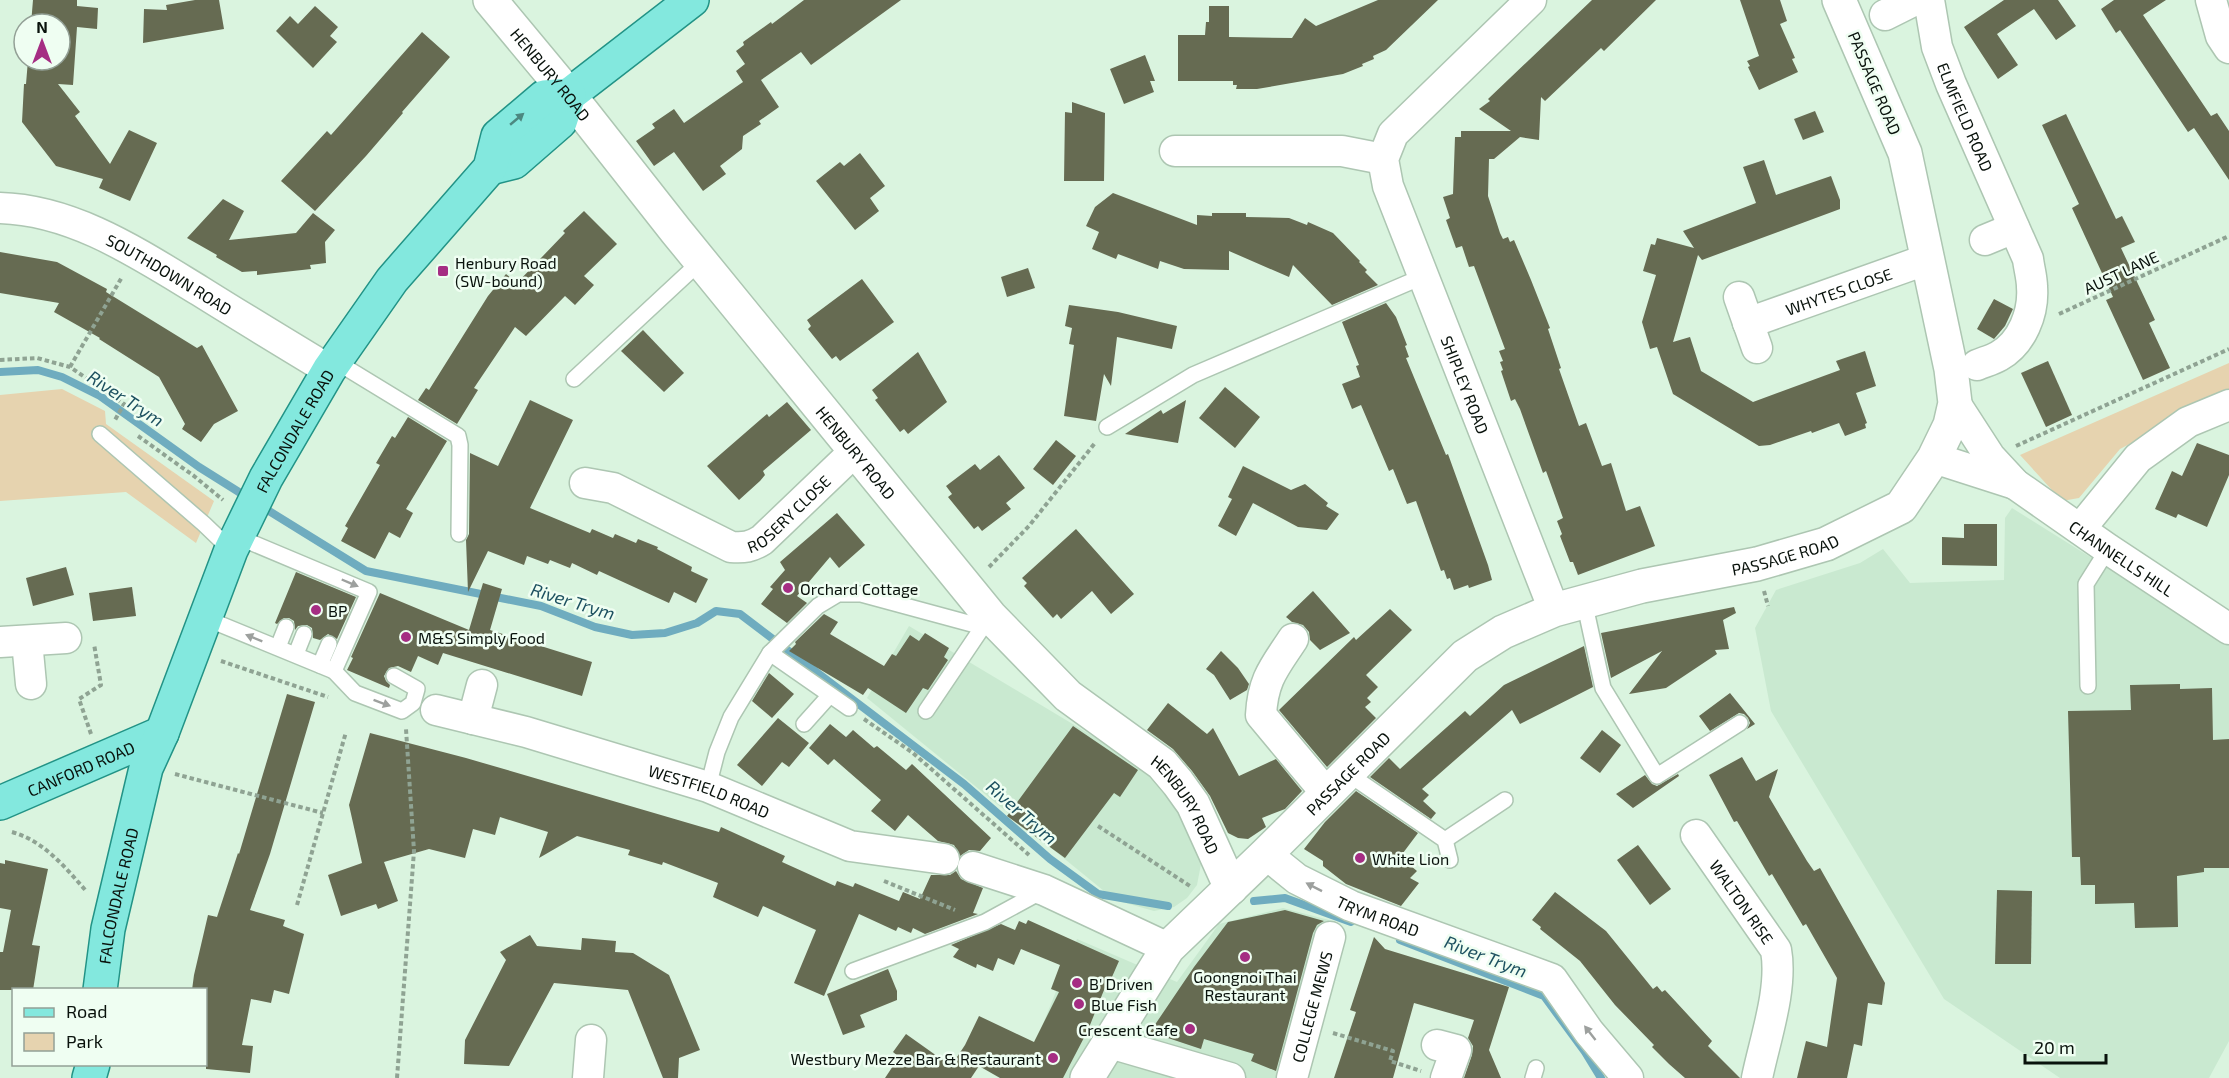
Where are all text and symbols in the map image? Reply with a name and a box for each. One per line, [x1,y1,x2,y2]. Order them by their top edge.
north arrow [12,12,72,72]
text: N [36,17,48,36]
street label: HENBURY ROAD [507,24,595,124]
street label: PASSAGE ROAD [1845,29,1905,137]
street label: ELMFIELD ROAD [1934,60,1998,174]
one-way arrow [509,113,524,126]
street label: SOUTHDOWN ROAD [103,229,236,318]
street label: AUST LANE [2081,246,2161,298]
place label: Henbury Road (SW-bound) [455,253,557,290]
street label: WHYTES CLOSE [1783,263,1894,318]
marker: Henbury Road (SW-bound) [436,264,450,278]
street label: SHIPLEY ROAD [1438,333,1494,436]
water label: River Trym [84,365,168,431]
street label: FALCONDALE ROAD [251,366,337,495]
street label: HENBURY ROAD [813,402,900,503]
street label: ROSERY CLOSE [744,471,834,556]
street label: CHANNELLS HILL [2066,516,2178,600]
street label: PASSAGE ROAD [1730,530,1842,578]
one-way arrow [342,578,360,588]
water label: River Trym [528,578,618,624]
place label: Orchard Cottage [800,579,918,598]
marker: Orchard Cottage [781,581,795,595]
place label: BP [328,601,347,620]
marker: BP [309,603,323,617]
place label: M&S Simply Food [418,628,545,647]
marker: M&S Simply Food [399,630,413,644]
one-way arrow [244,633,262,643]
one-way arrow [373,699,391,709]
street label: PASSAGE ROAD [1302,727,1393,819]
street label: CANFORD ROAD [24,737,137,800]
street label: HENBURY ROAD [1148,750,1224,857]
street label: WESTFIELD ROAD [646,760,773,821]
water label: River Trym [982,775,1062,849]
street label: FALCONDALE ROAD [94,826,141,965]
place label: White Lion [1372,849,1449,868]
marker: White Lion [1353,851,1367,865]
street label: WALTON RISE [1706,856,1778,947]
one-way arrow [1306,883,1323,892]
street label: TRYM ROAD [1334,891,1422,940]
water label: River Trym [1442,930,1530,982]
street label: COLLEGE MEWS [1287,949,1335,1064]
marker: Goongnoi Thai Restaurant [1238,950,1252,964]
place label: Goongnoi Thai Restaurant [1193,967,1297,1004]
place label: B' Driven [1089,974,1153,993]
marker: B' Driven [1070,976,1084,990]
legend [12,988,207,1066]
place label: Blue Fish [1091,995,1157,1014]
marker: Blue Fish [1072,997,1086,1011]
text: Road [66,1000,107,1022]
place label: Crescent Cafe [1078,1020,1178,1039]
marker: Crescent Cafe [1183,1022,1197,1036]
one-way arrow [1584,1025,1597,1041]
scale bar [2025,1027,2106,1065]
text: Park [66,1030,103,1052]
text: 20 m [2034,1036,2075,1058]
place label: Westbury Mezze Bar & Restaurant [790,1049,1041,1068]
marker: Westbury Mezze Bar & Restaurant [1046,1051,1060,1065]

